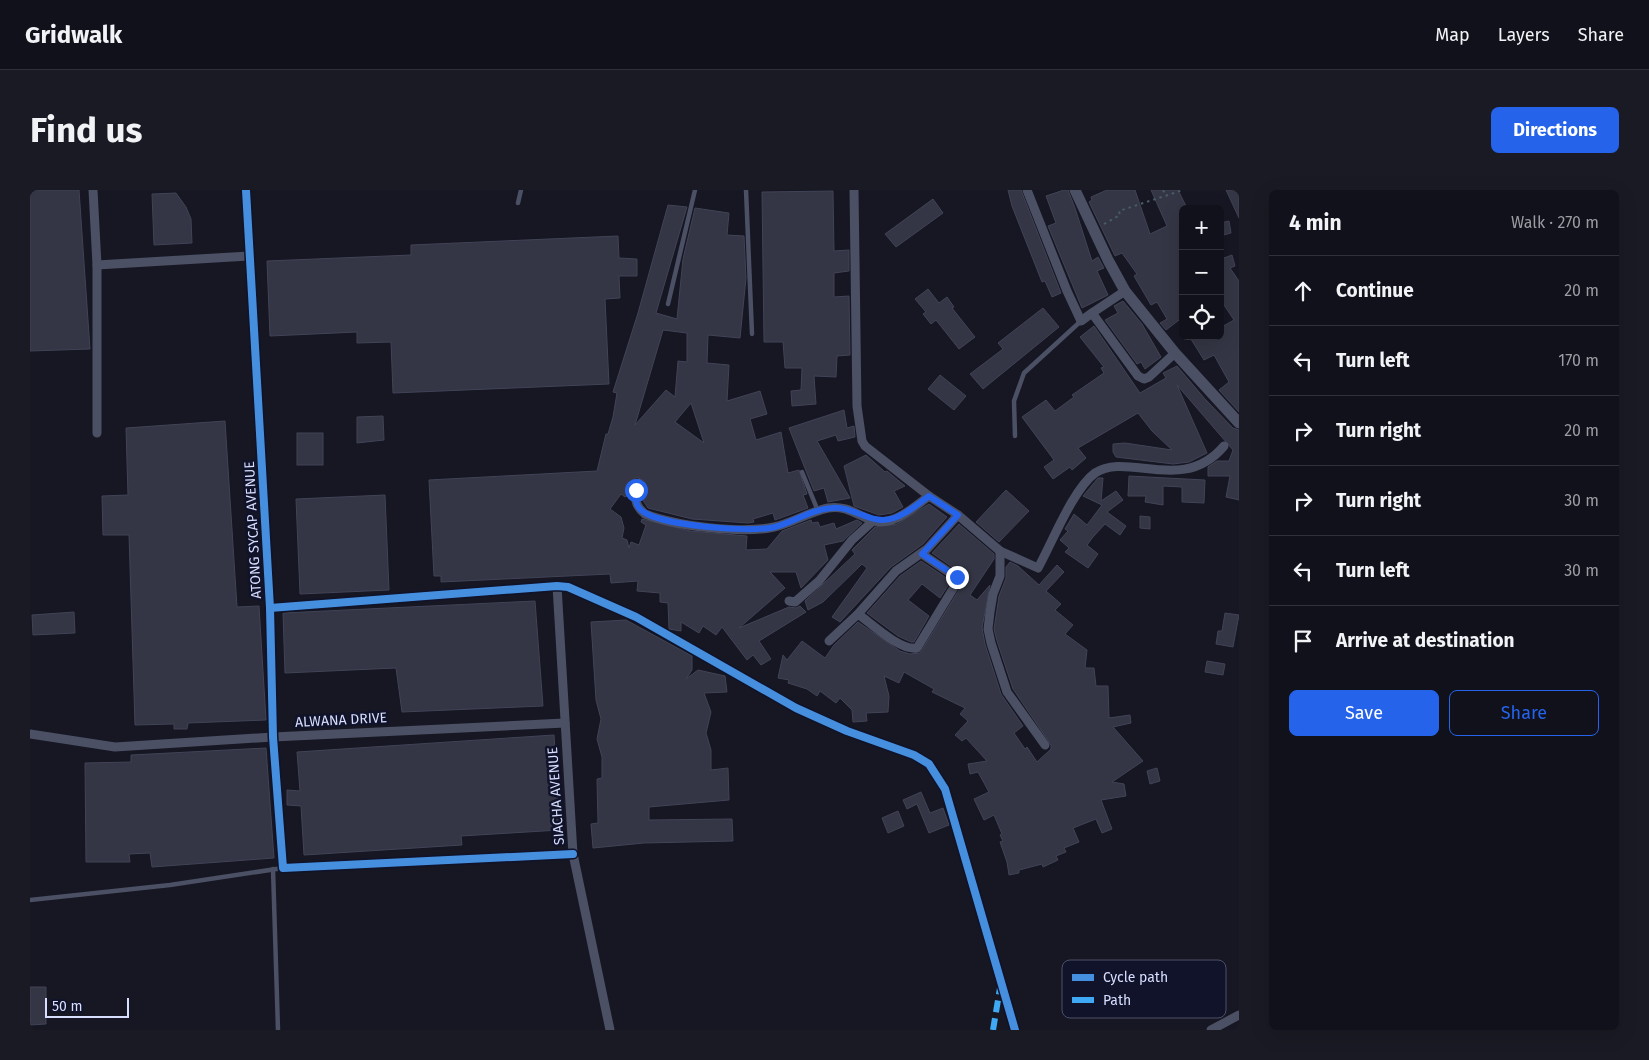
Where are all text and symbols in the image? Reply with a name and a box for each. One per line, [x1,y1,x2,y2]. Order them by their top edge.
text: Gridwalk [25,21,122,49]
text: Map [1435,24,1470,46]
text: Layers [1498,24,1550,46]
text: Share [1578,24,1624,46]
button: Directions [1491,107,1619,153]
text: Find us [30,109,142,151]
map controls [1179,205,1224,340]
button: + [1179,205,1224,250]
text: 4 min [1289,210,1342,236]
text: Walk · 270 m [1511,213,1599,232]
button: − [1179,250,1224,295]
icon: ahead [1289,277,1317,305]
text: Continue [1336,279,1414,302]
text: 20 m [1564,281,1599,300]
button: locate [1179,295,1224,340]
icon: left [1289,347,1317,375]
text: Turn left [1336,349,1410,372]
text: 170 m [1558,351,1599,370]
icon: right [1289,417,1317,445]
text: Turn right [1336,419,1421,442]
text: 20 m [1564,421,1599,440]
street label: ATONG SYCAP AVENUE [241,461,265,599]
route start [625,479,648,502]
icon: right [1289,487,1317,515]
text: Turn right [1336,489,1421,512]
text: 30 m [1564,491,1599,510]
icon: left [1289,557,1317,585]
text: Turn left [1336,559,1410,582]
text: 30 m [1564,561,1599,580]
route end [946,566,969,589]
icon: arrive [1289,627,1317,655]
text: Arrive at destination [1336,629,1515,652]
button: Save [1289,690,1439,736]
button: Share [1449,690,1599,736]
street label: ALWANA DRIVE [295,709,387,731]
street label: SIACHA AVENUE [544,746,568,846]
legend [1062,960,1226,1018]
text: Cycle path [1103,969,1168,986]
text: Path [1103,992,1131,1009]
scale bar [45,995,129,1018]
text: 50 m [52,998,83,1015]

